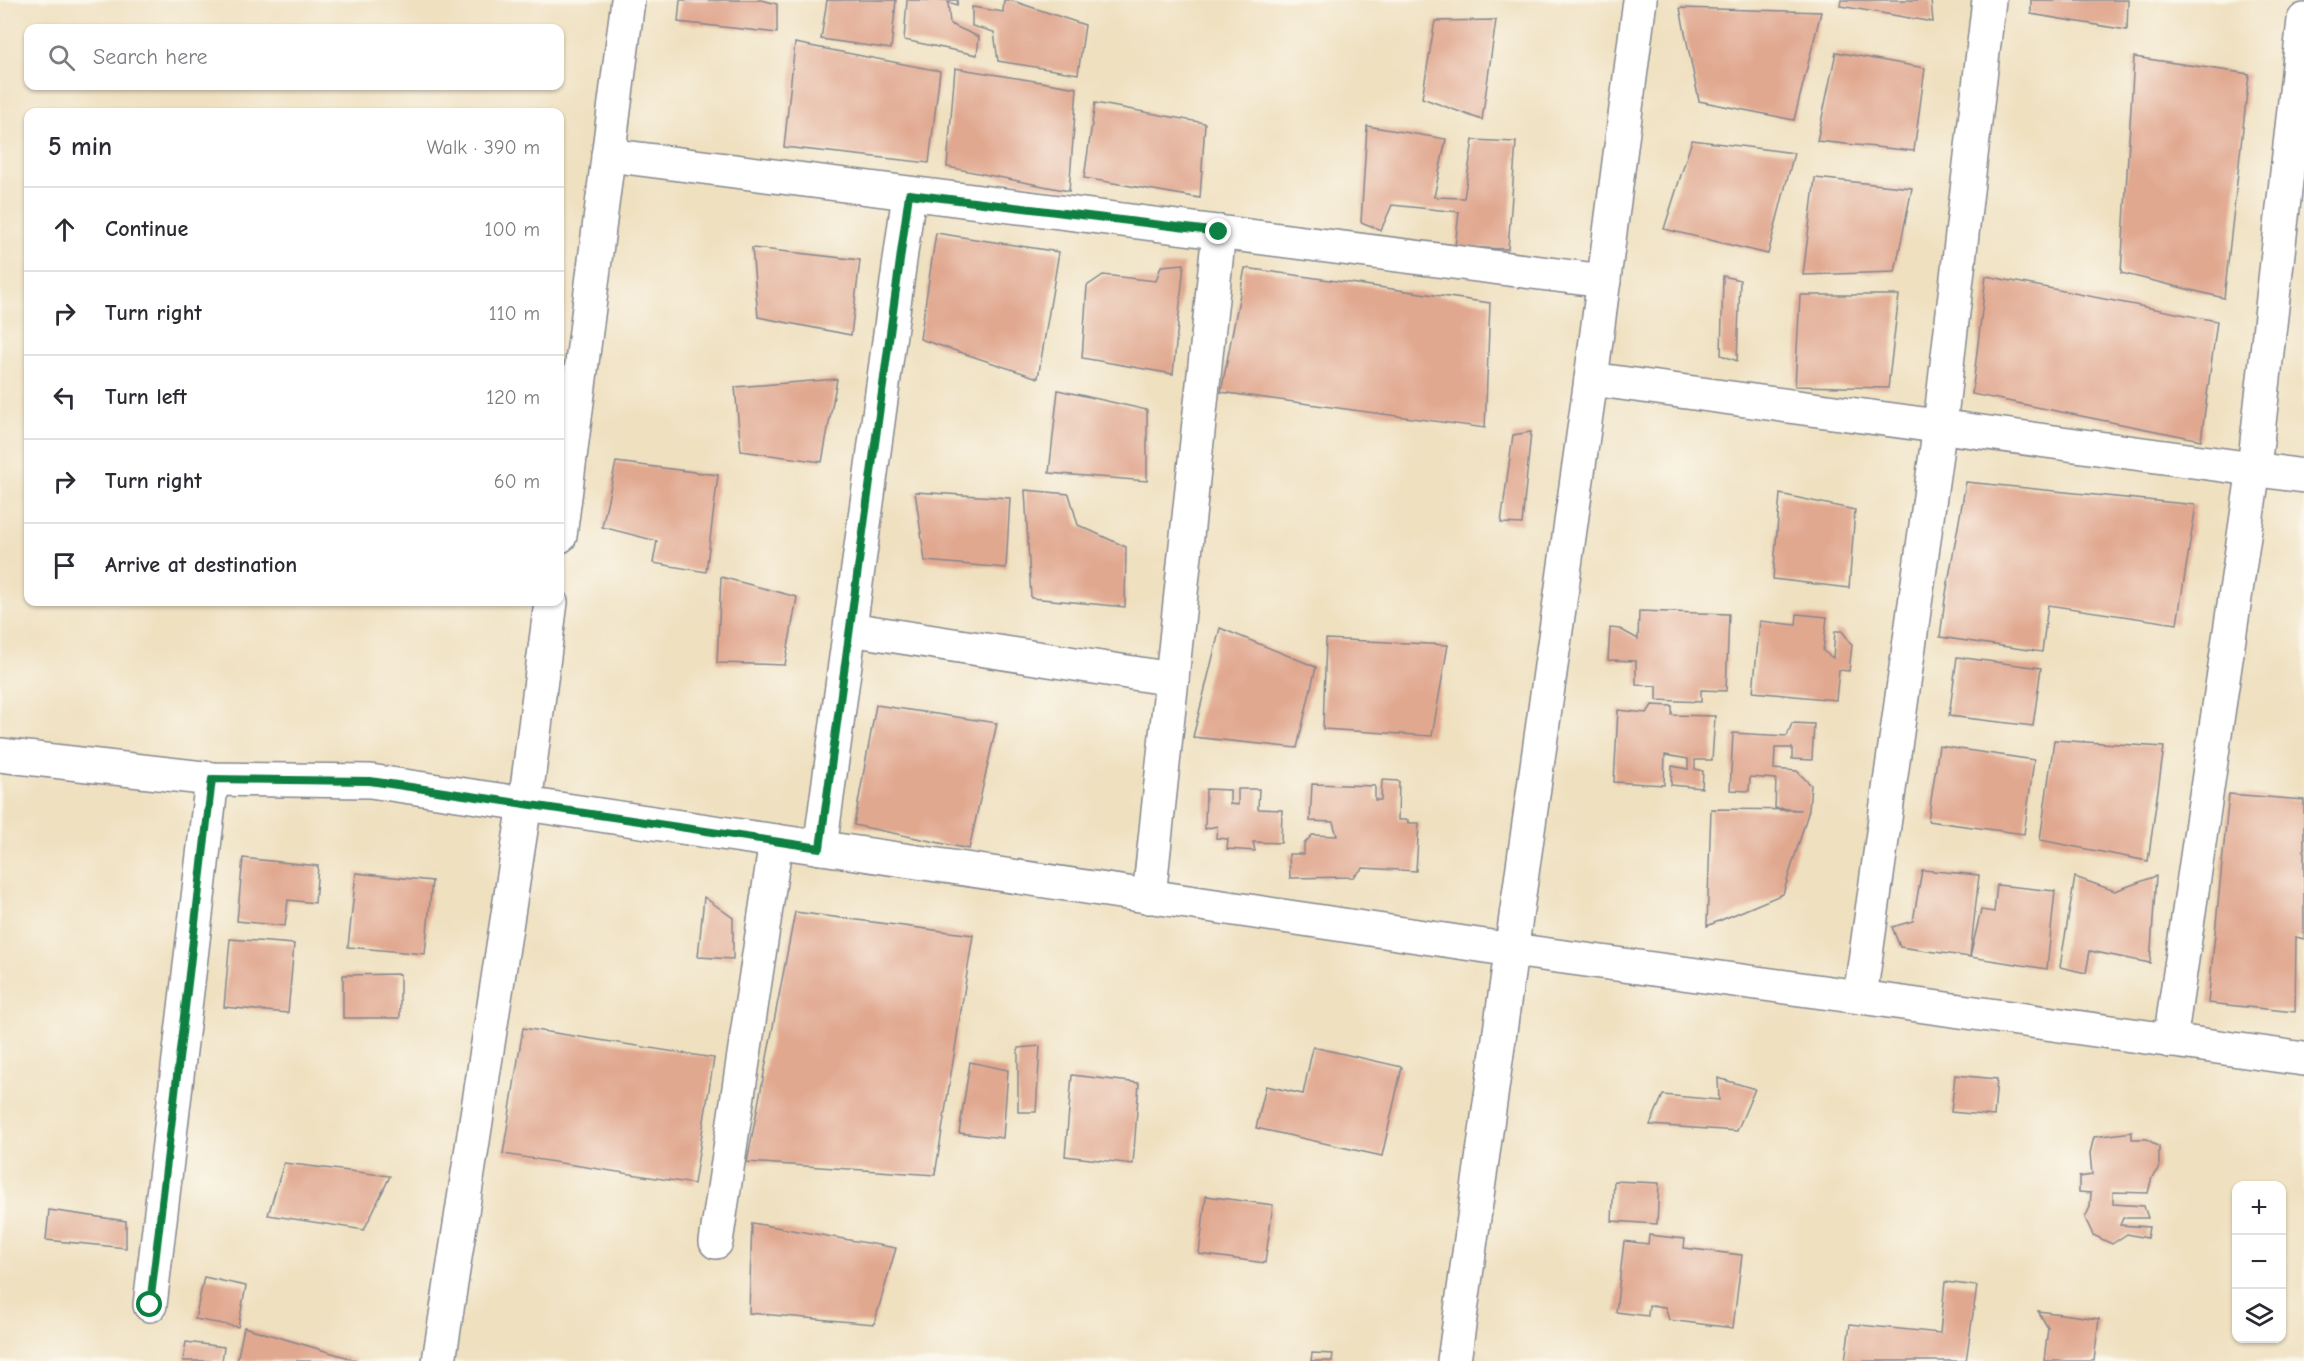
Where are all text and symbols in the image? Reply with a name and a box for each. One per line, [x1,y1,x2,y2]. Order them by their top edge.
search box [24,24,564,90]
icon: search [45,41,78,74]
text: Search here [93,44,208,70]
text: 5 min [48,132,112,162]
text: Walk · 390 m [427,136,540,159]
icon: ahead [48,213,81,246]
text: Continue [105,216,188,242]
text: 100 m [485,218,540,241]
route end [1205,218,1231,244]
icon: right [48,297,81,330]
text: Turn right [105,300,202,326]
text: 110 m [489,302,540,325]
icon: left [48,381,81,414]
text: Turn left [105,384,187,410]
text: 120 m [486,386,540,409]
icon: right [48,465,81,498]
text: Turn right [105,468,202,494]
text: 60 m [494,470,540,493]
icon: arrive [48,549,81,582]
text: Arrive at destination [105,552,297,578]
map controls [2232,1181,2286,1343]
button: + [2232,1181,2286,1235]
button: − [2232,1235,2286,1289]
button: layers [2232,1289,2286,1343]
route start [136,1291,162,1317]

